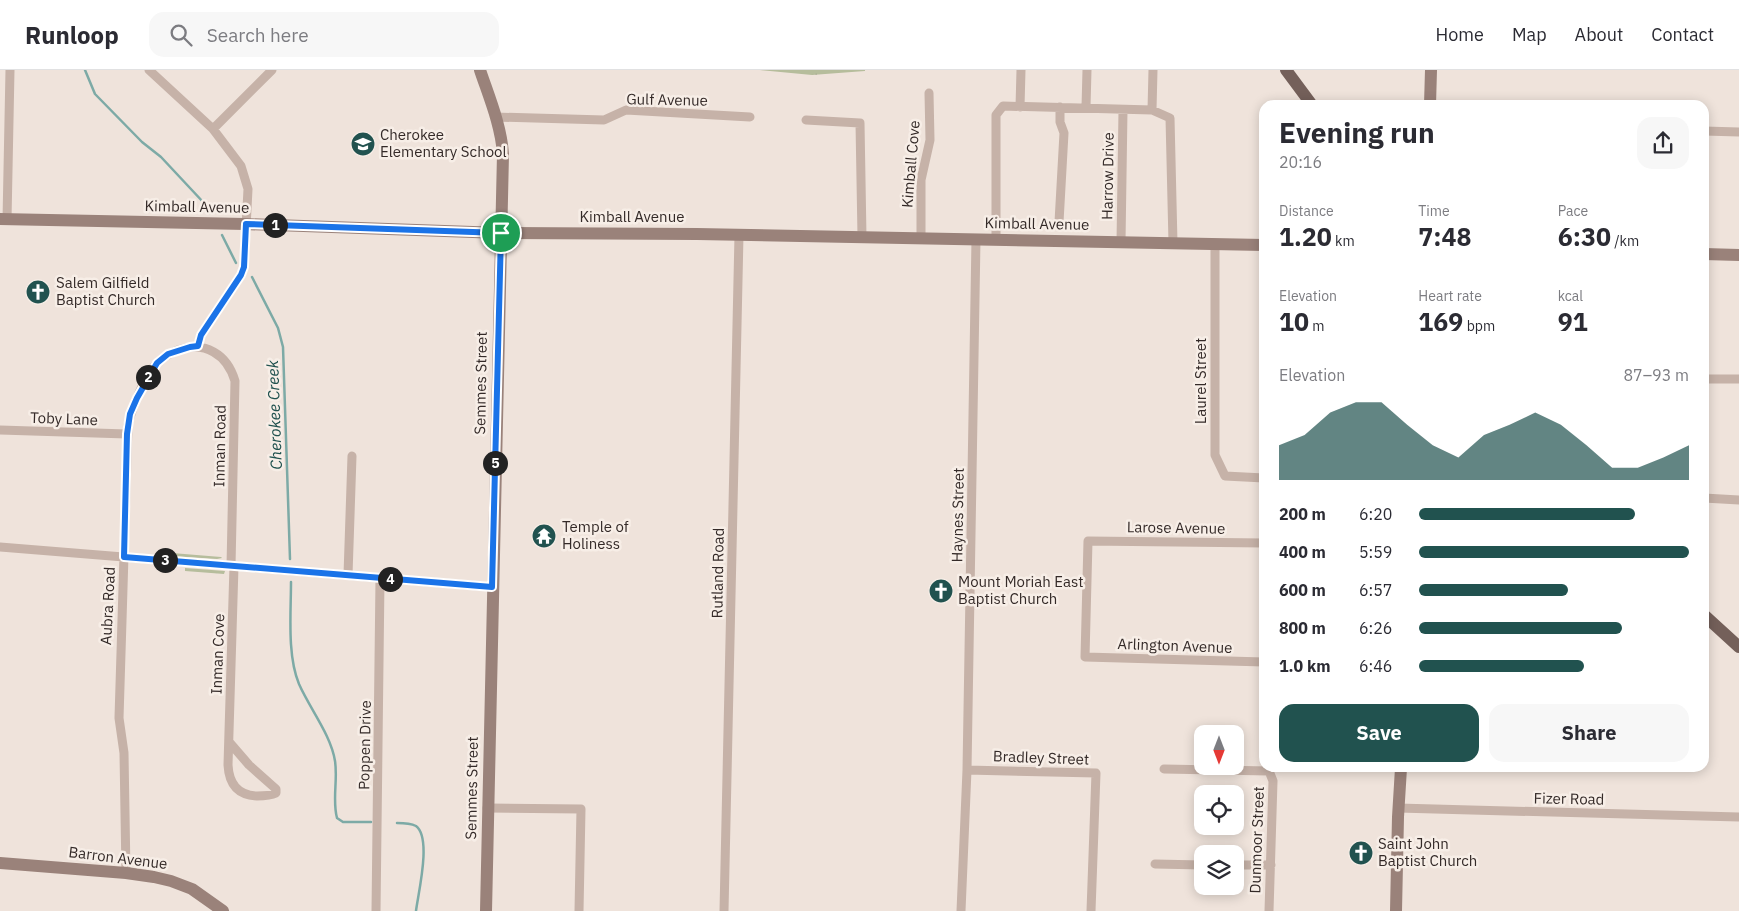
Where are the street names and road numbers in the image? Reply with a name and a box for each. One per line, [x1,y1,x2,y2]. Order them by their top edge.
street label: Gulf Avenue [626,89,708,110]
street label: Kimball Cove [897,119,924,209]
street label: Harrow Drive [1097,132,1118,220]
street label: Kimball Avenue [144,196,250,217]
street label: Kimball Avenue [580,207,684,226]
street label: Kimball Avenue [984,213,1090,234]
street label: Semmes Street [470,331,491,435]
street label: Laurel Street [1191,338,1210,424]
street label: Inman Road [209,405,230,487]
street label: Toby Lane [30,408,98,429]
street label: Haynes Street [947,467,968,563]
street label: Larose Avenue [1127,517,1225,538]
street label: Rutland Road [707,527,728,619]
street label: Aubra Road [96,566,119,646]
street label: Inman Cove [207,613,228,695]
street label: Arlington Avenue [1117,634,1233,657]
street label: Poppen Drive [354,700,375,790]
street label: Semmes Street [461,736,482,840]
street label: Bradley Street [993,746,1090,769]
street label: Dunmoor Street [1245,786,1268,894]
street label: Fizer Road [1533,788,1605,809]
street label: Barron Avenue [68,842,168,873]

